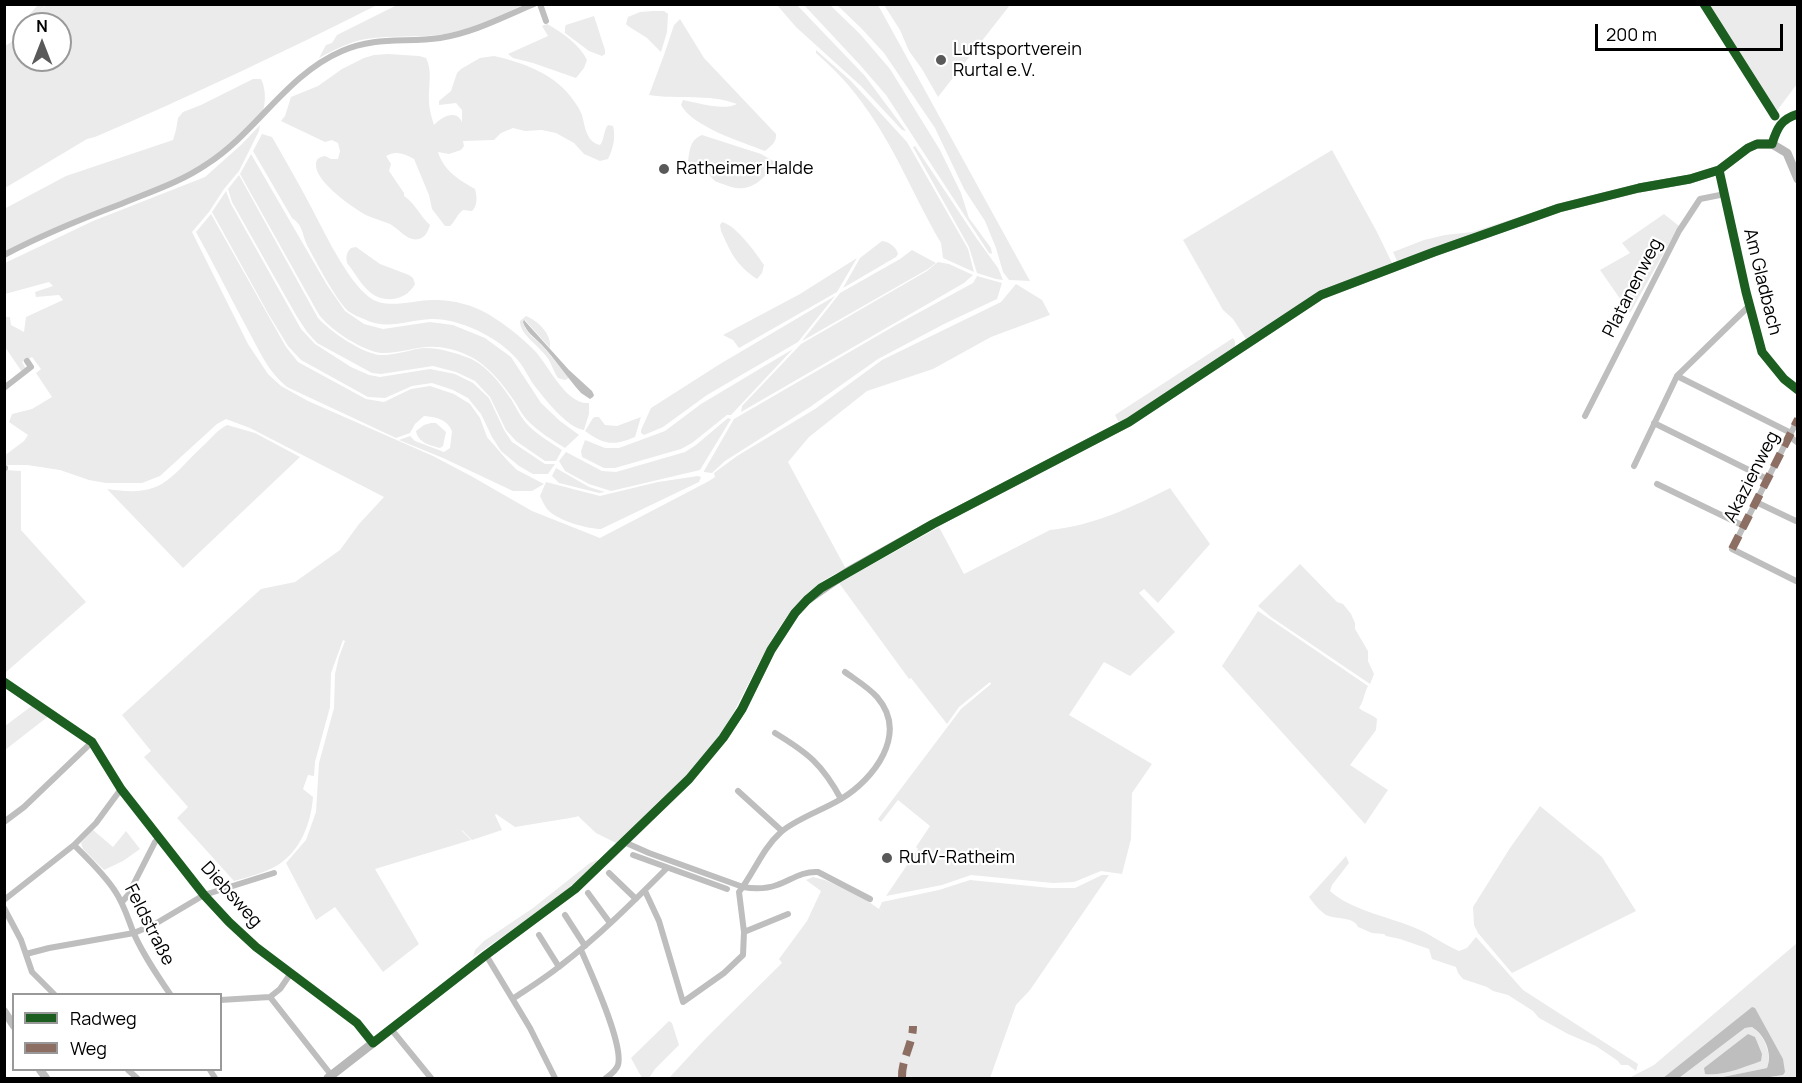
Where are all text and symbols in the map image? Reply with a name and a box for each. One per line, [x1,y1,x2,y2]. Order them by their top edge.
north arrow [12,12,72,72]
scale bar [1598,12,1786,50]
text: N [36,15,48,37]
text: 200 m [1606,22,1657,46]
place label: Luftsportverein Rurtal e.V. [953,39,1082,82]
marker: Luftsportverein Rurtal e.V. [934,53,948,67]
place label: Ratheimer Halde [676,158,813,180]
marker: Ratheimer Halde [657,162,671,176]
street label: Am Gladbach [1738,226,1786,338]
street label: Platanenweg [1599,235,1667,341]
street label: Akazienweg [1720,428,1784,526]
place label: RufV-Ratheim [899,847,1015,869]
marker: RufV-Ratheim [880,851,894,865]
street label: Diebsweg [196,858,266,932]
street label: Feldstraße [119,881,179,969]
legend [12,993,222,1071]
text: Radweg [70,1006,137,1030]
text: Weg [70,1036,107,1060]

